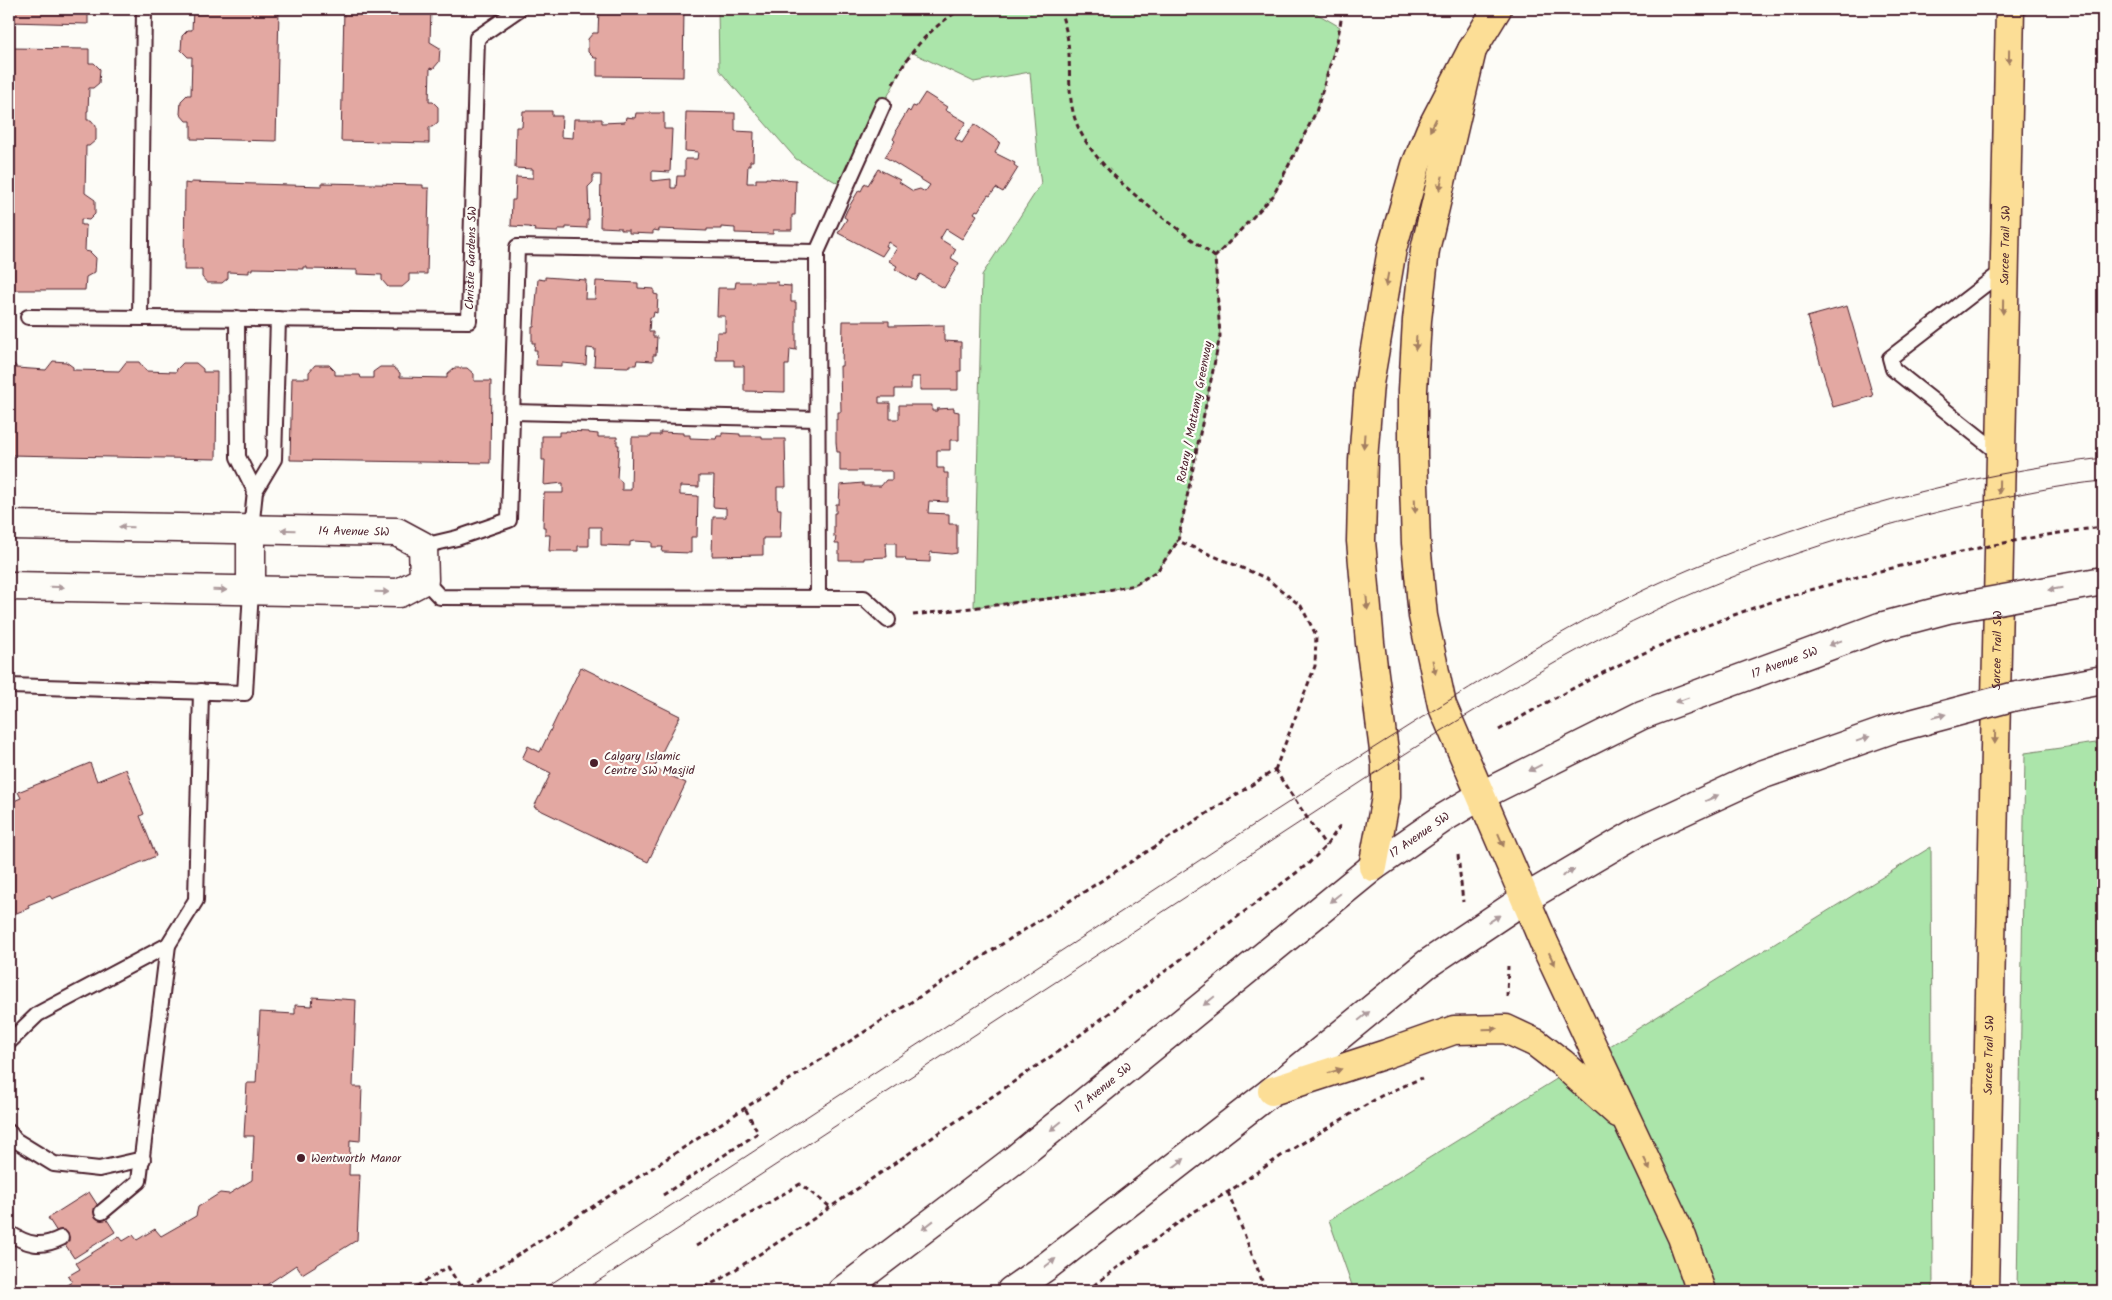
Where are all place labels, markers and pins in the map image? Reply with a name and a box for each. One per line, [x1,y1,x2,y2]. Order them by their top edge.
place label: Calgary Islamic Centre SW Masjid [604,747,695,780]
marker: Calgary Islamic Centre SW Masjid [588,757,600,769]
place label: Wentworth Manor [311,1149,402,1168]
marker: Wentworth Manor [295,1152,307,1164]

